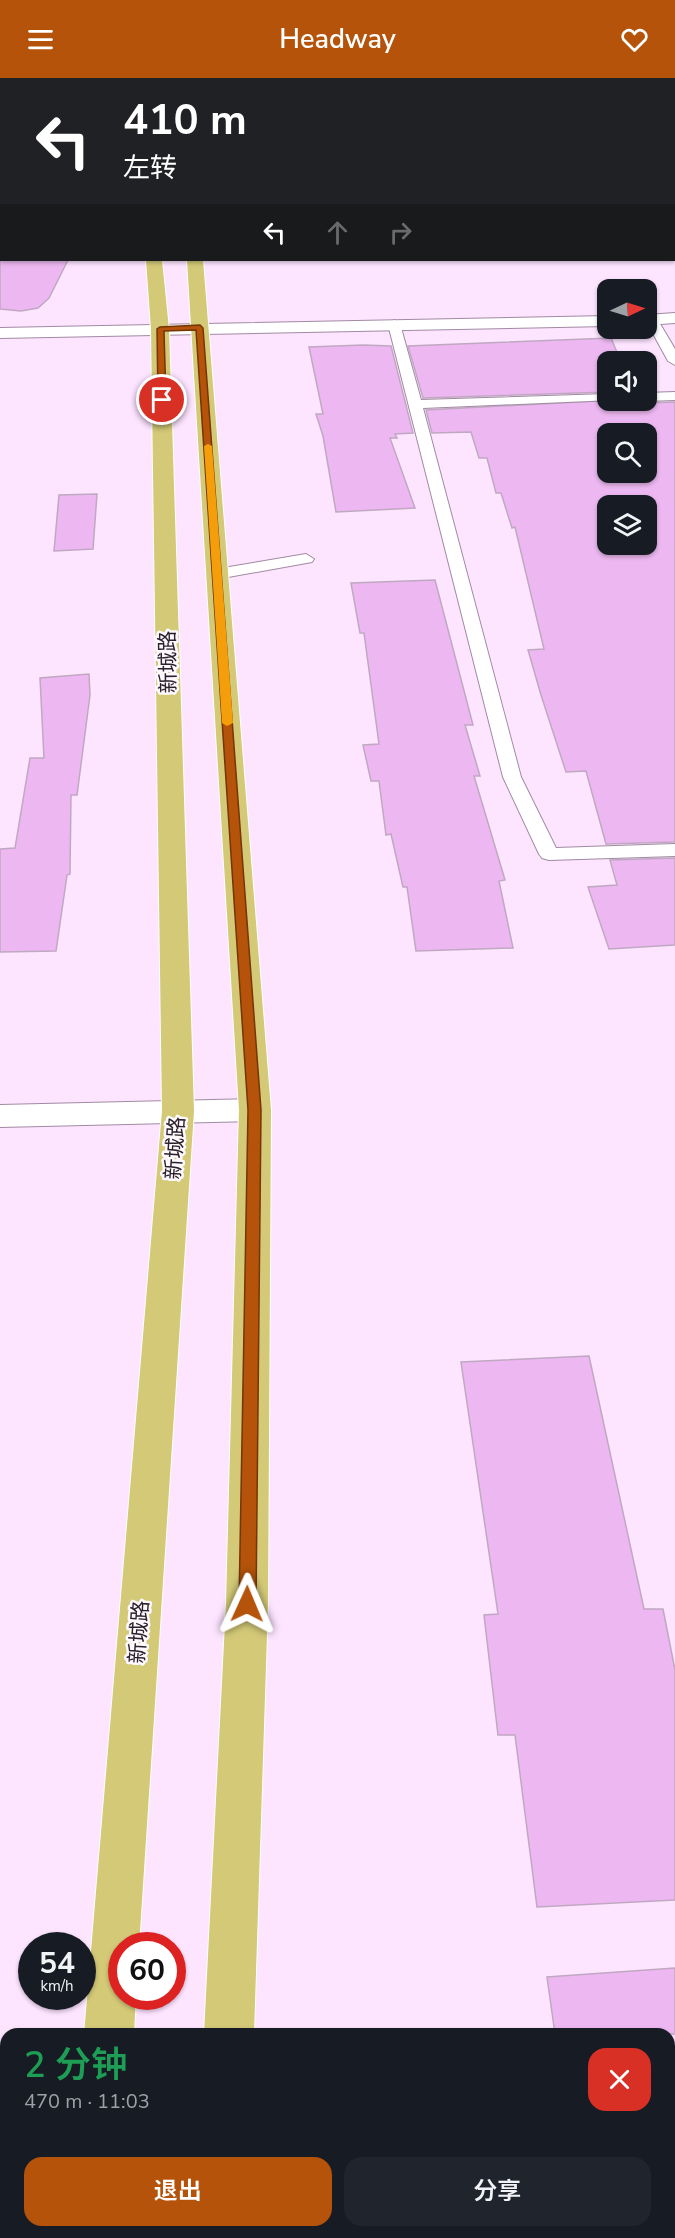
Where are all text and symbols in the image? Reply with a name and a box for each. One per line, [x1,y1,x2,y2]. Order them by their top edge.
text: Headway [279,21,396,58]
icon: menu [24,23,57,56]
icon: heart [618,23,651,56]
text: 410 m [123,92,247,149]
icon: left [24,102,102,180]
text: 左转 [123,150,177,187]
icon: left [258,216,291,249]
icon: ahead [321,216,354,249]
icon: right [384,216,417,249]
north arrow [597,279,657,339]
map controls [597,279,657,555]
button: sound [597,351,657,411]
pin [136,374,187,425]
icon: arrive [145,383,178,416]
button: search [597,423,657,483]
button: layers [597,495,657,555]
street label: 新城路 [153,630,183,694]
street label: 新城路 [159,1116,191,1180]
position arrow [215,1572,279,1636]
street label: 新城路 [123,1600,155,1664]
speed limit sign: 60 [108,1932,186,2010]
text: 54 [39,1943,75,1984]
text: km/h [40,1976,74,1996]
text: 2 分钟 [24,2041,127,2090]
button: close [588,2048,651,2111]
text: 470 m · 11:03 [24,2088,150,2115]
button: 退出 [24,2157,332,2226]
button: 分享 [344,2157,651,2226]

